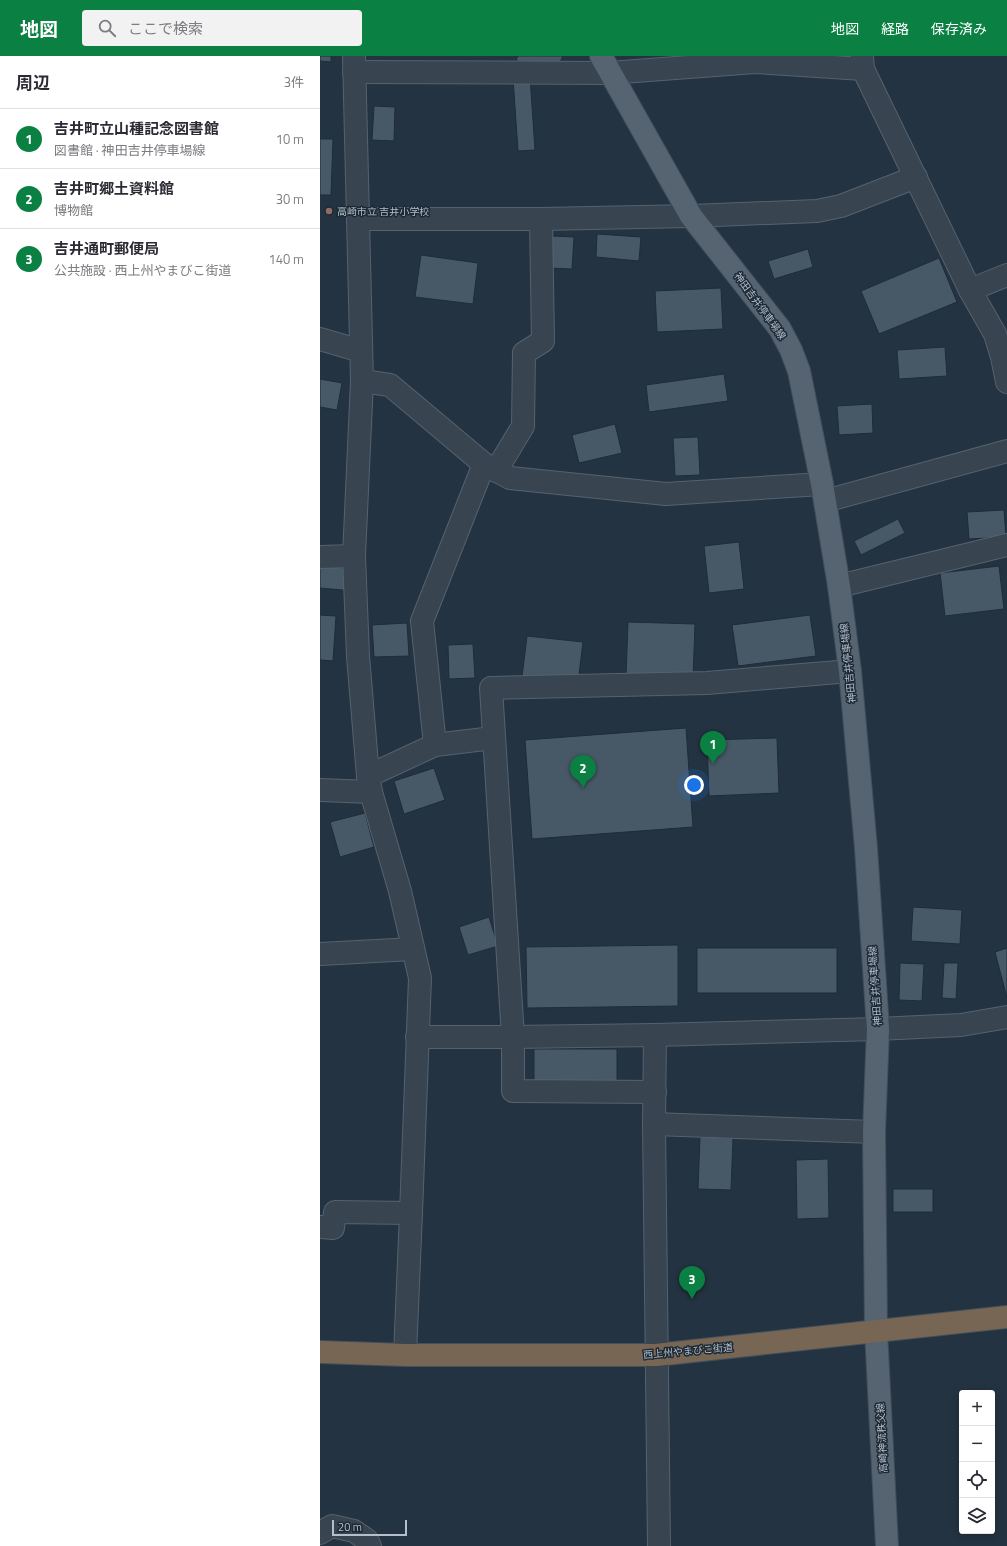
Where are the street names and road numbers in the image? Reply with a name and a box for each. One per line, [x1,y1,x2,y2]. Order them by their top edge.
street label: 神田吉井停車場線 [730,269,790,343]
street label: 神田吉井停車場線 [836,622,860,704]
street label: 神田吉井停車場線 [865,946,885,1026]
street label: 西上州やまびこ街道 [643,1340,733,1362]
street label: 高崎神流秩父線 [873,1403,891,1473]

